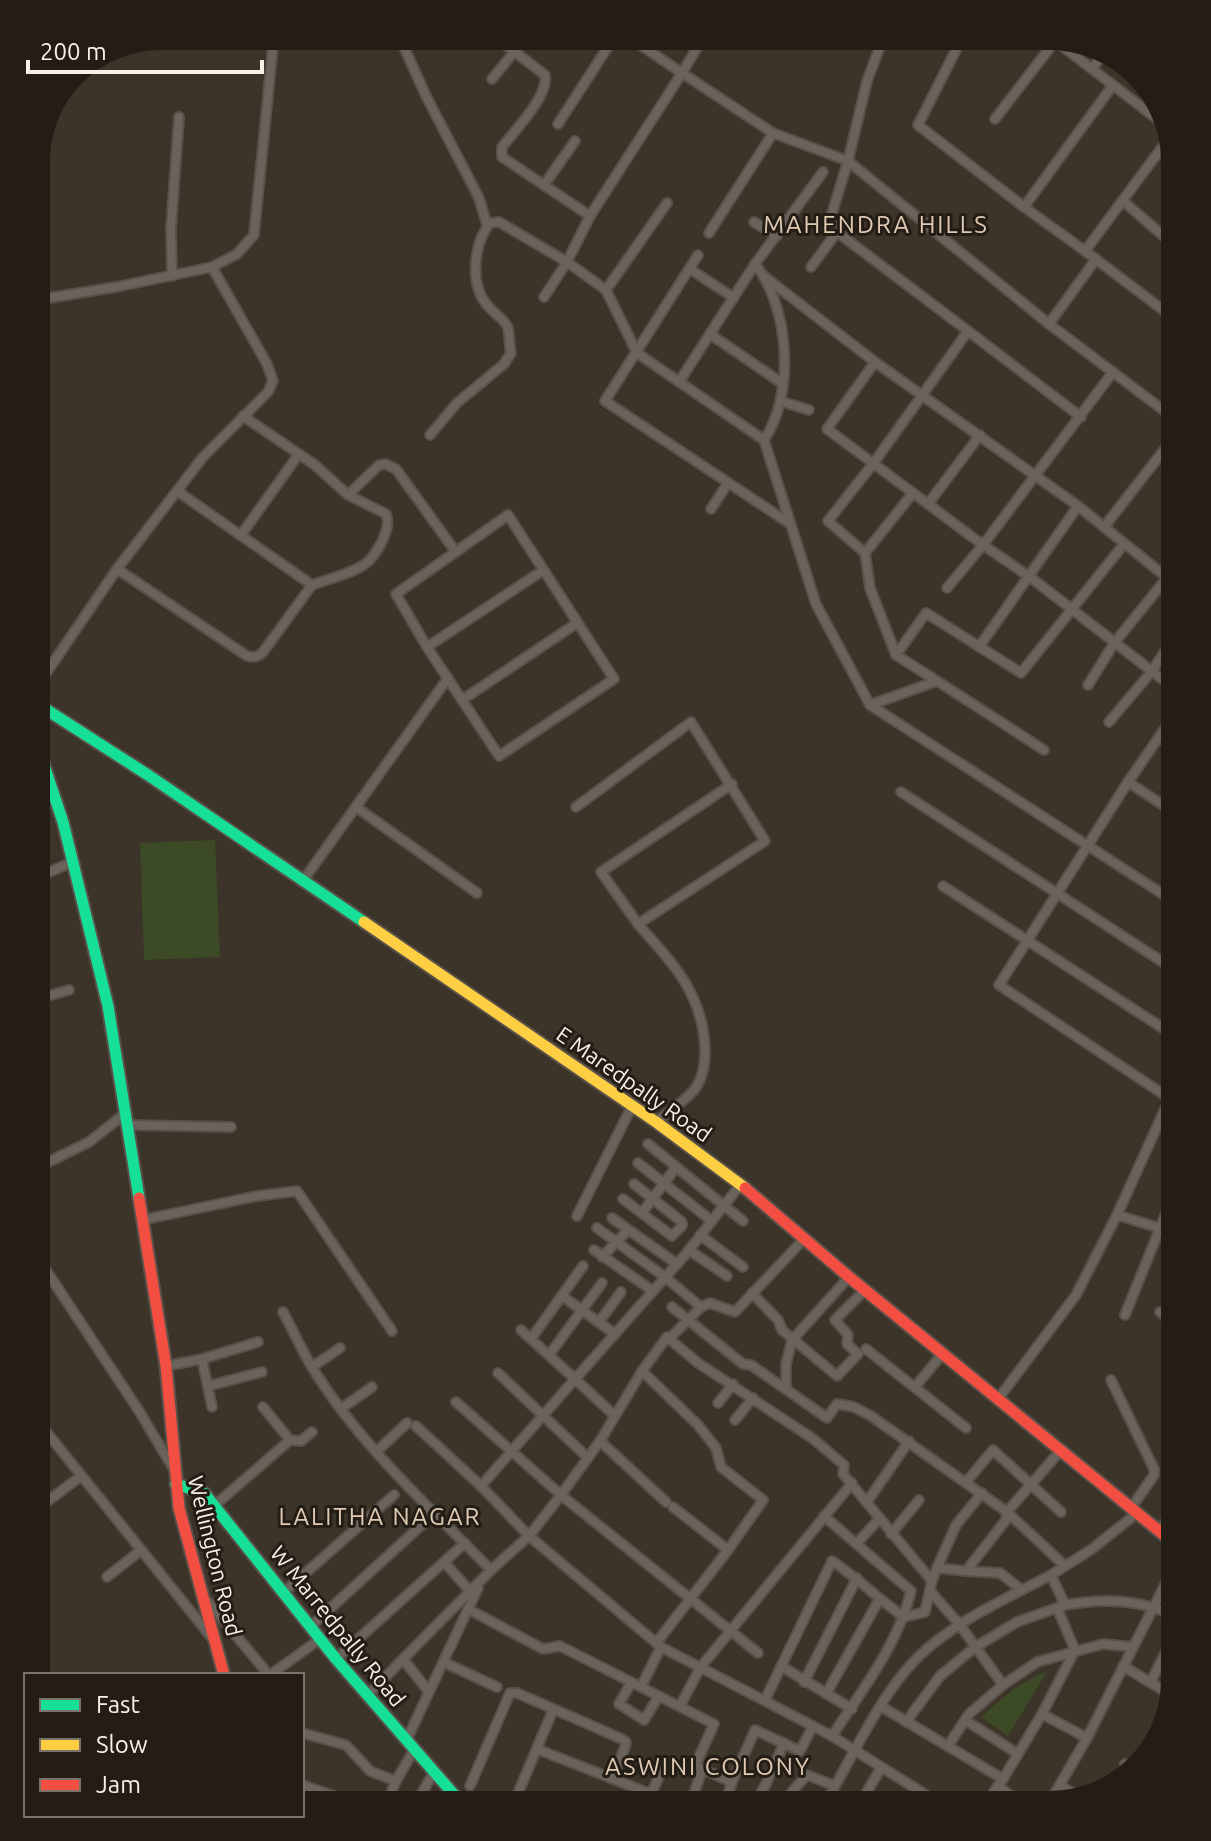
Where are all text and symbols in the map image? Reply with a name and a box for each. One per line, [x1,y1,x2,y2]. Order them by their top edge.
scale bar [28,24,262,74]
text: 200 m [40,38,107,65]
district label: MAHENDRA HILLS [763,211,989,238]
street label: E Maredpally Road [552,1021,716,1146]
street label: Wellington Road [184,1473,247,1638]
district label: LALITHA NAGAR [279,1503,482,1530]
street label: W Marredpally Road [266,1540,411,1711]
legend [24,1673,304,1817]
text: Fast [96,1691,140,1718]
text: Slow [96,1731,148,1758]
district label: ASWINI COLONY [605,1753,811,1780]
text: Jam [96,1771,141,1798]

